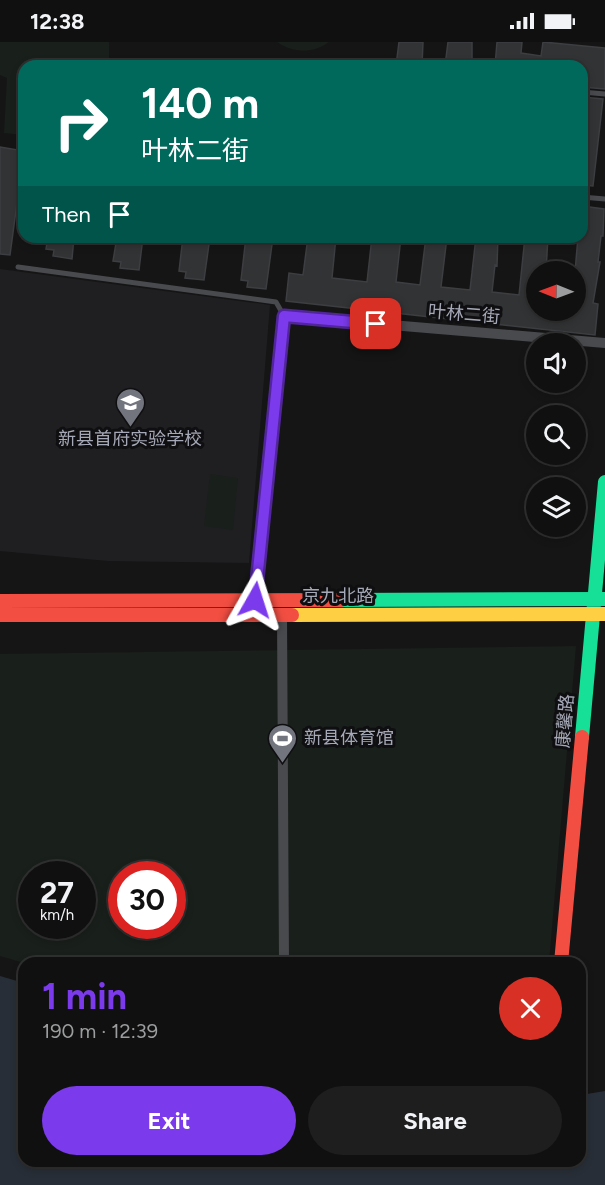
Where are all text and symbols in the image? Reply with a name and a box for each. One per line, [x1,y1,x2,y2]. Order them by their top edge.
text: 12:38 [30,8,84,35]
text: 140 m [141,78,259,129]
icon: right [42,84,120,162]
text: 叶林二街 [141,134,249,167]
icon: arrive [103,198,136,231]
text: Then [42,201,91,228]
north arrow [526,261,586,321]
map controls [526,261,586,537]
pin [350,298,401,349]
street label: 叶林二街 [427,300,501,328]
icon: arrive [359,307,392,340]
button: sound [526,333,586,393]
school or university icon: 新县首府实验学校 [114,386,146,428]
button: search [526,405,586,465]
place label: 新县首府实验学校 [58,428,202,450]
button: layers [526,477,586,537]
position arrow [223,568,287,632]
street label: 京九北路 [302,585,374,607]
street label: 康馨路 [552,693,578,749]
sports icon: 新县体育馆 [267,722,299,764]
place label: 新县体育馆 [304,727,394,749]
speed limit sign: 30 [108,861,186,939]
text: 27 [40,874,74,911]
text: km/h [40,906,74,924]
text: 1 min [42,975,127,1018]
button: close [499,977,562,1040]
text: 190 m · 12:39 [42,1019,158,1043]
button: Exit [42,1086,296,1155]
button: Share [308,1086,562,1155]

